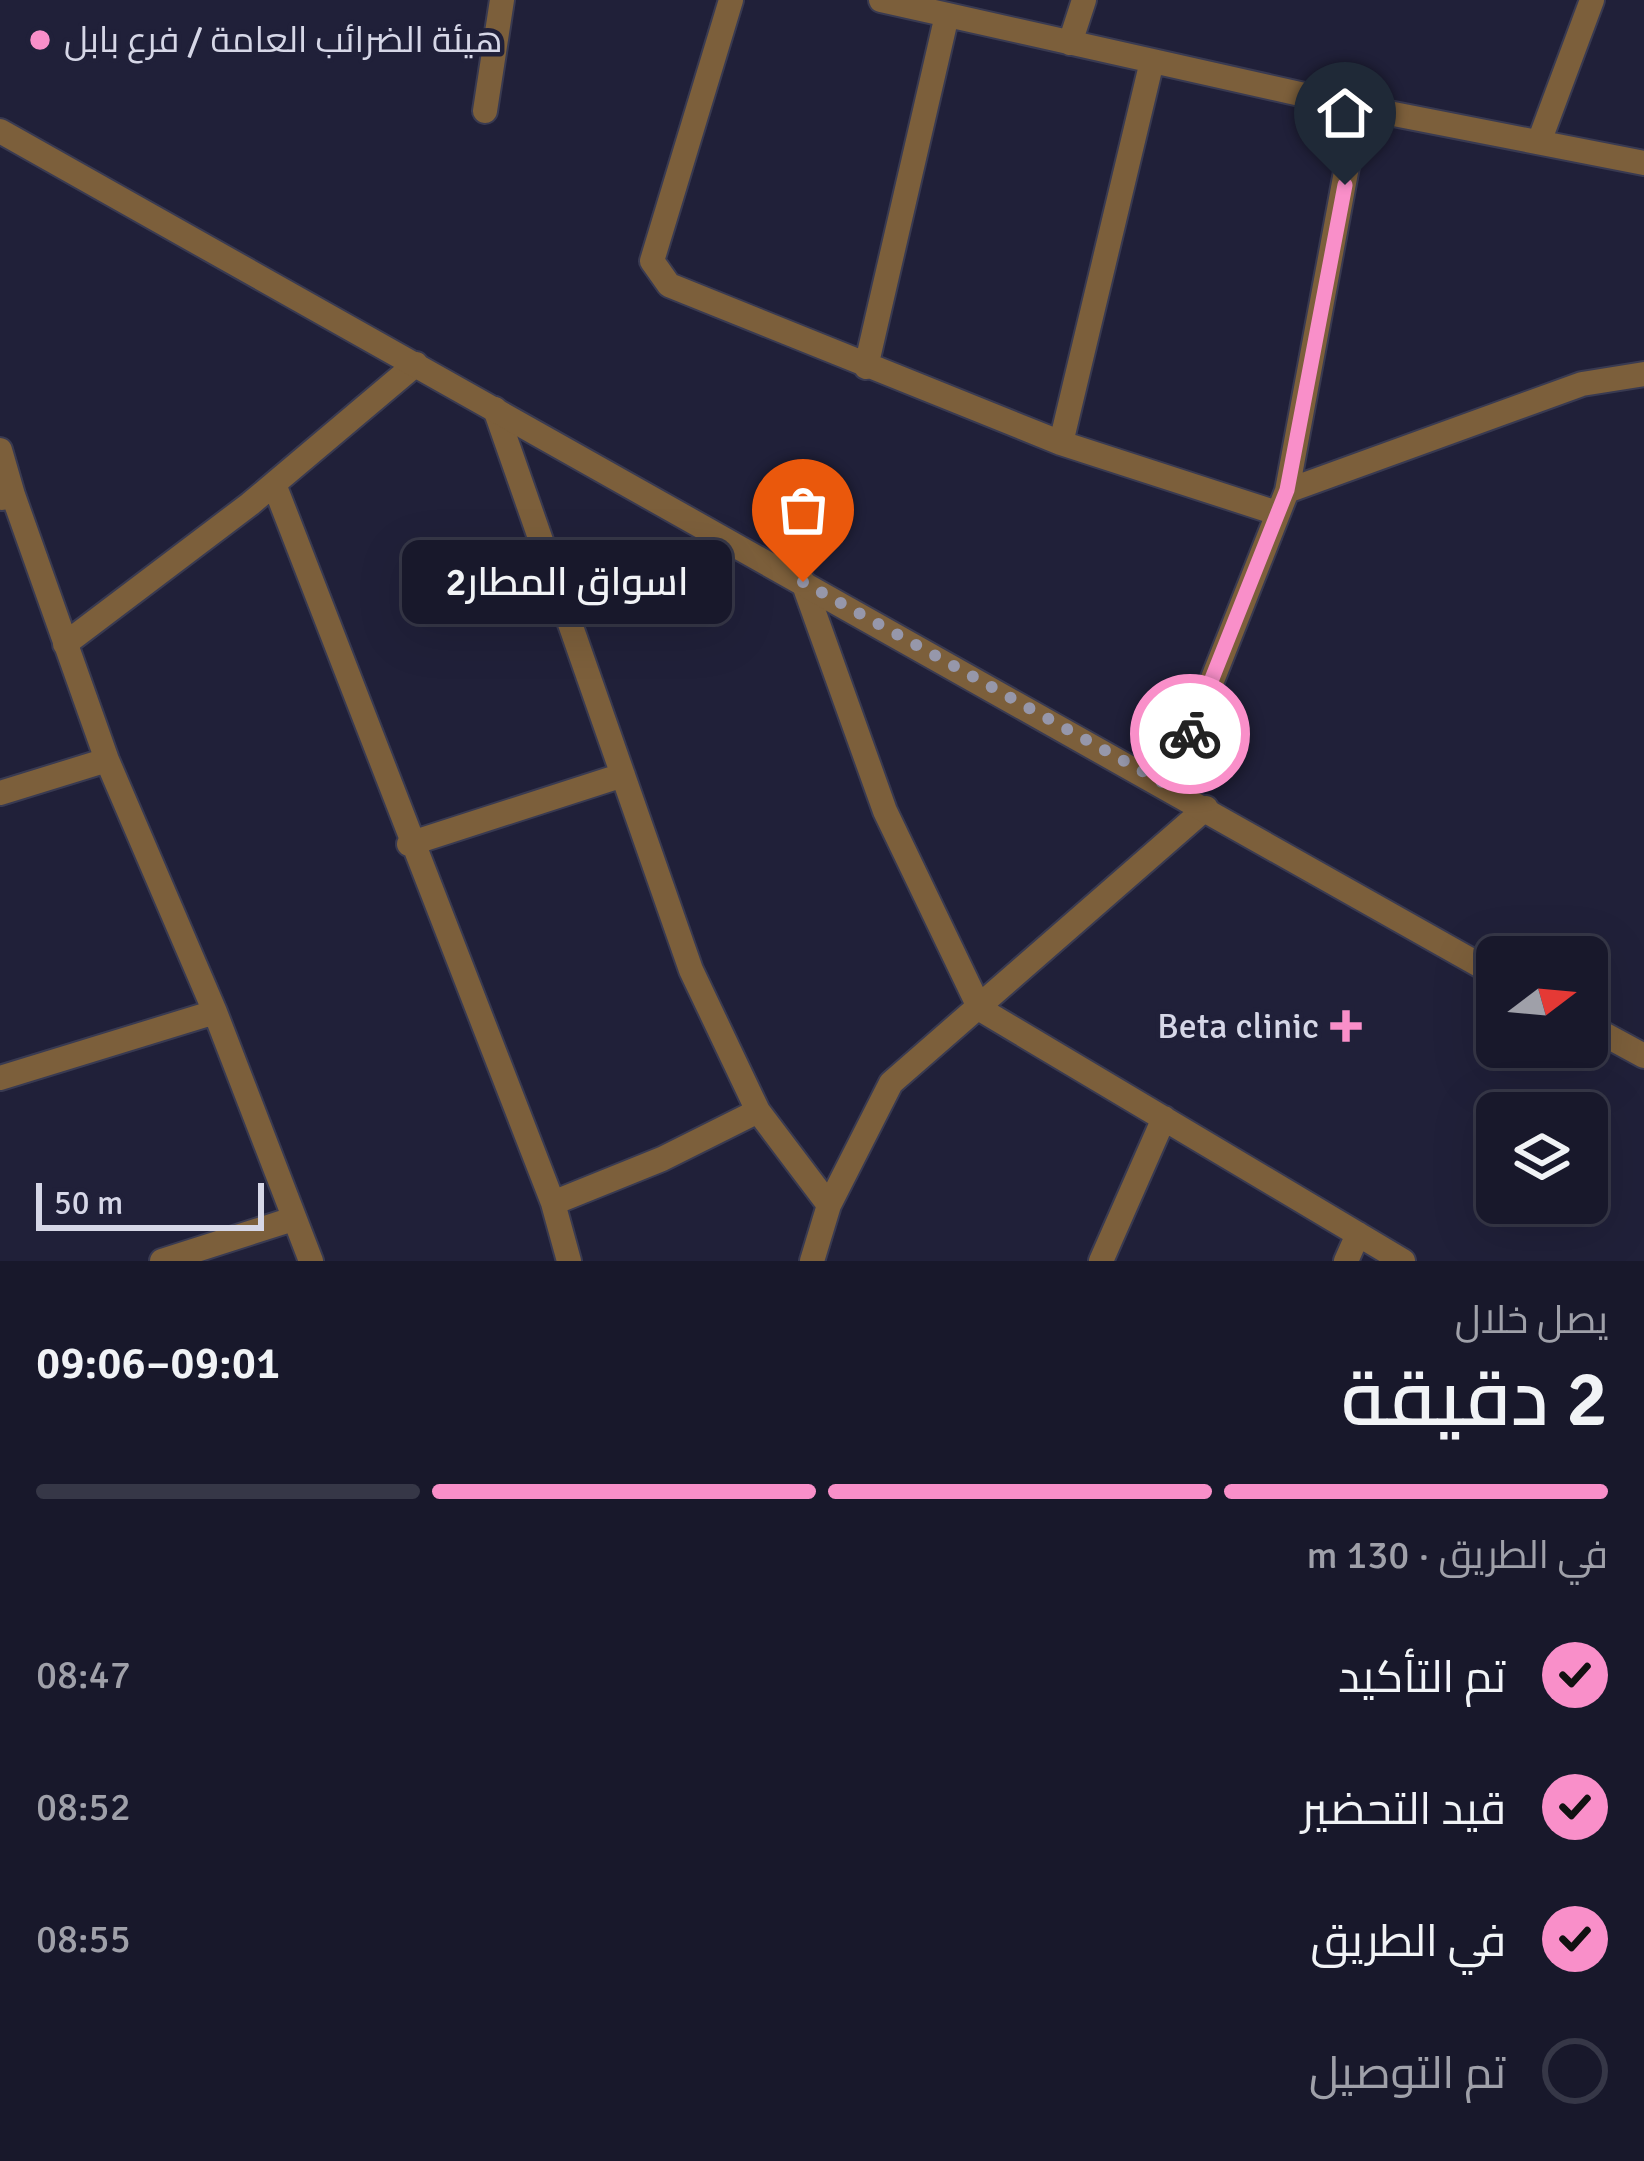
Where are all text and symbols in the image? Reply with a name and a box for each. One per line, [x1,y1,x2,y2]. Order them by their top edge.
place label: هيئة الضرائب العامة / فرع بابل [64,18,503,64]
marker: هيئة الضرائب العامة / فرع بابل [27,27,53,53]
pin [1294,62,1396,185]
icon: home [1312,80,1378,146]
pin [752,459,854,582]
icon: bag [770,477,836,543]
callout: اسواق المطار2 [401,540,731,624]
text: اسواق المطار2 [445,558,689,606]
courier [1130,674,1250,794]
icon: bike [1157,701,1223,767]
north arrow [1476,936,1608,1068]
map controls [1476,936,1608,1224]
place label: Beta clinic [1157,1004,1319,1049]
marker: Beta clinic [1330,1010,1362,1042]
button: layers [1476,1092,1608,1224]
scale bar [36,1177,264,1230]
text: 50 m [54,1183,123,1224]
text: يصل خلال [1455,1296,1608,1344]
text: 09:01–09:06 [36,1336,280,1391]
text: 2 دقيقة [1341,1352,1608,1448]
text: في الطريق · 130 m [1307,1531,1608,1579]
icon: check [1542,1642,1608,1708]
text: تم التأكيد [1338,1650,1506,1705]
text: 08:47 [36,1651,131,1699]
icon: check [1542,1774,1608,1840]
text: قيد التحضير [1302,1782,1506,1837]
text: 08:52 [36,1783,131,1831]
icon: check [1542,1906,1608,1972]
text: في الطريق [1310,1914,1506,1969]
text: 08:55 [36,1915,131,1963]
text: تم التوصيل [1309,2046,1506,2101]

